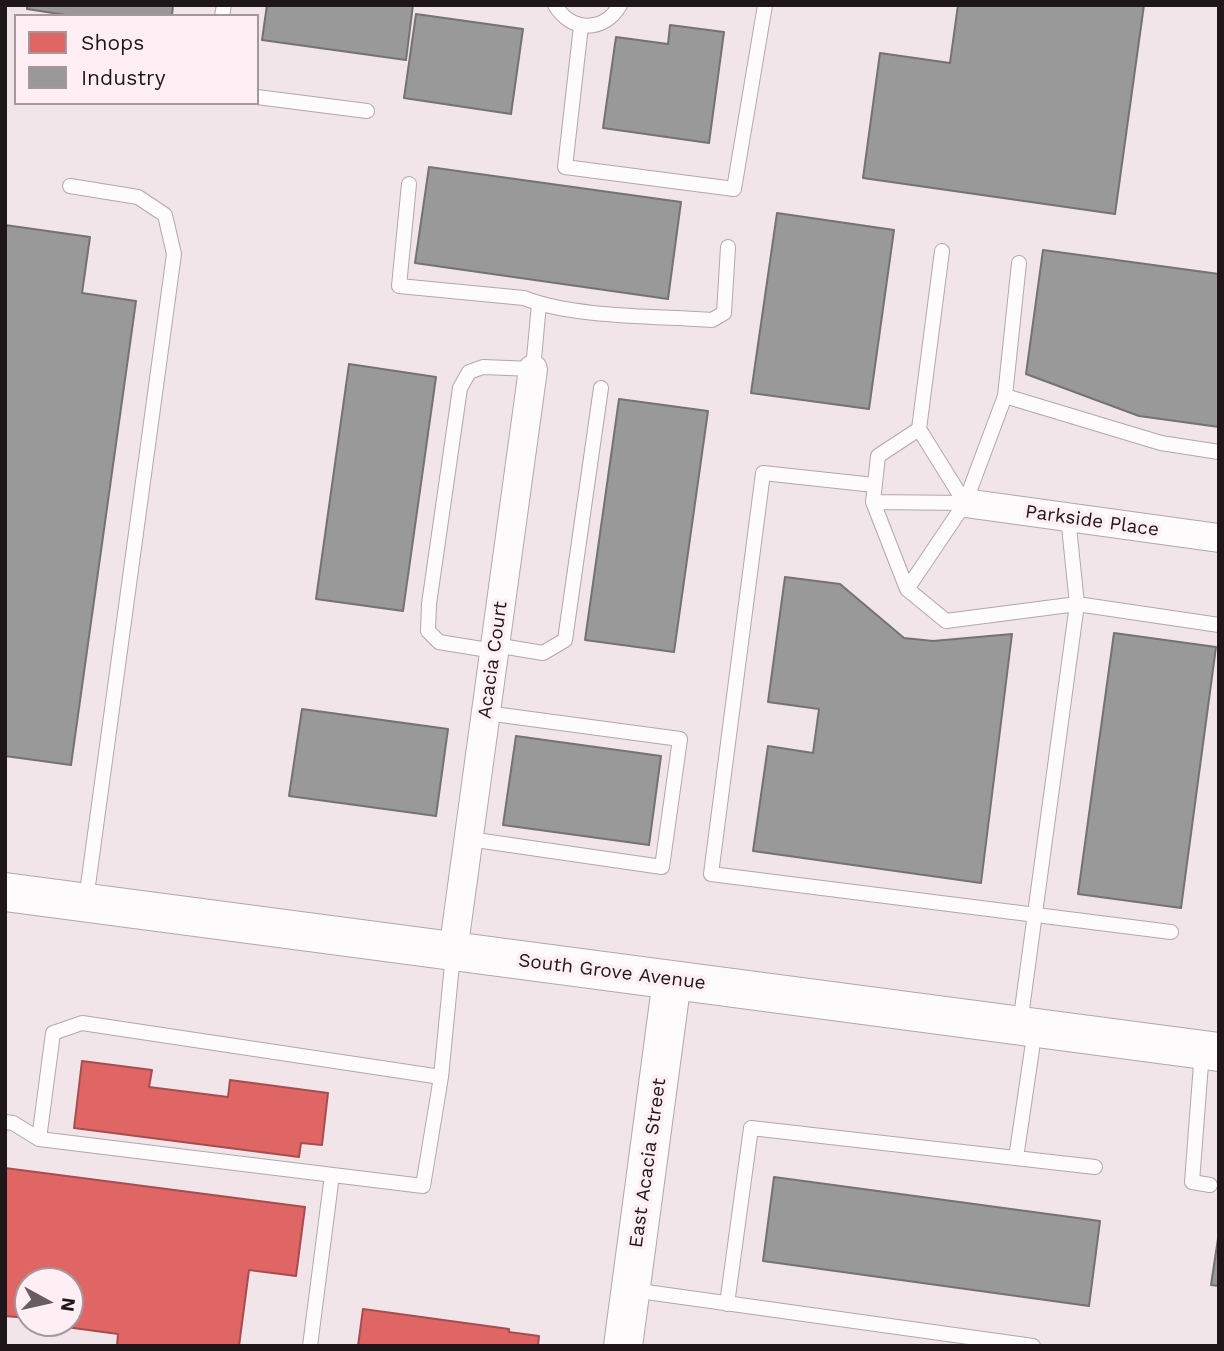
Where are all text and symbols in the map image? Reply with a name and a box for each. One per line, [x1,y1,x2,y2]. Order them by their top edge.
legend [14,14,259,105]
text: Shops [81,30,144,55]
text: Industry [81,65,166,90]
street label: Parkside Place [1024,500,1160,542]
street label: Acacia Court [474,600,512,720]
street label: South Grove Avenue [517,949,707,995]
street label: East Acacia Street [625,1077,671,1249]
north arrow [14,1267,84,1337]
text: N [56,1296,81,1313]

